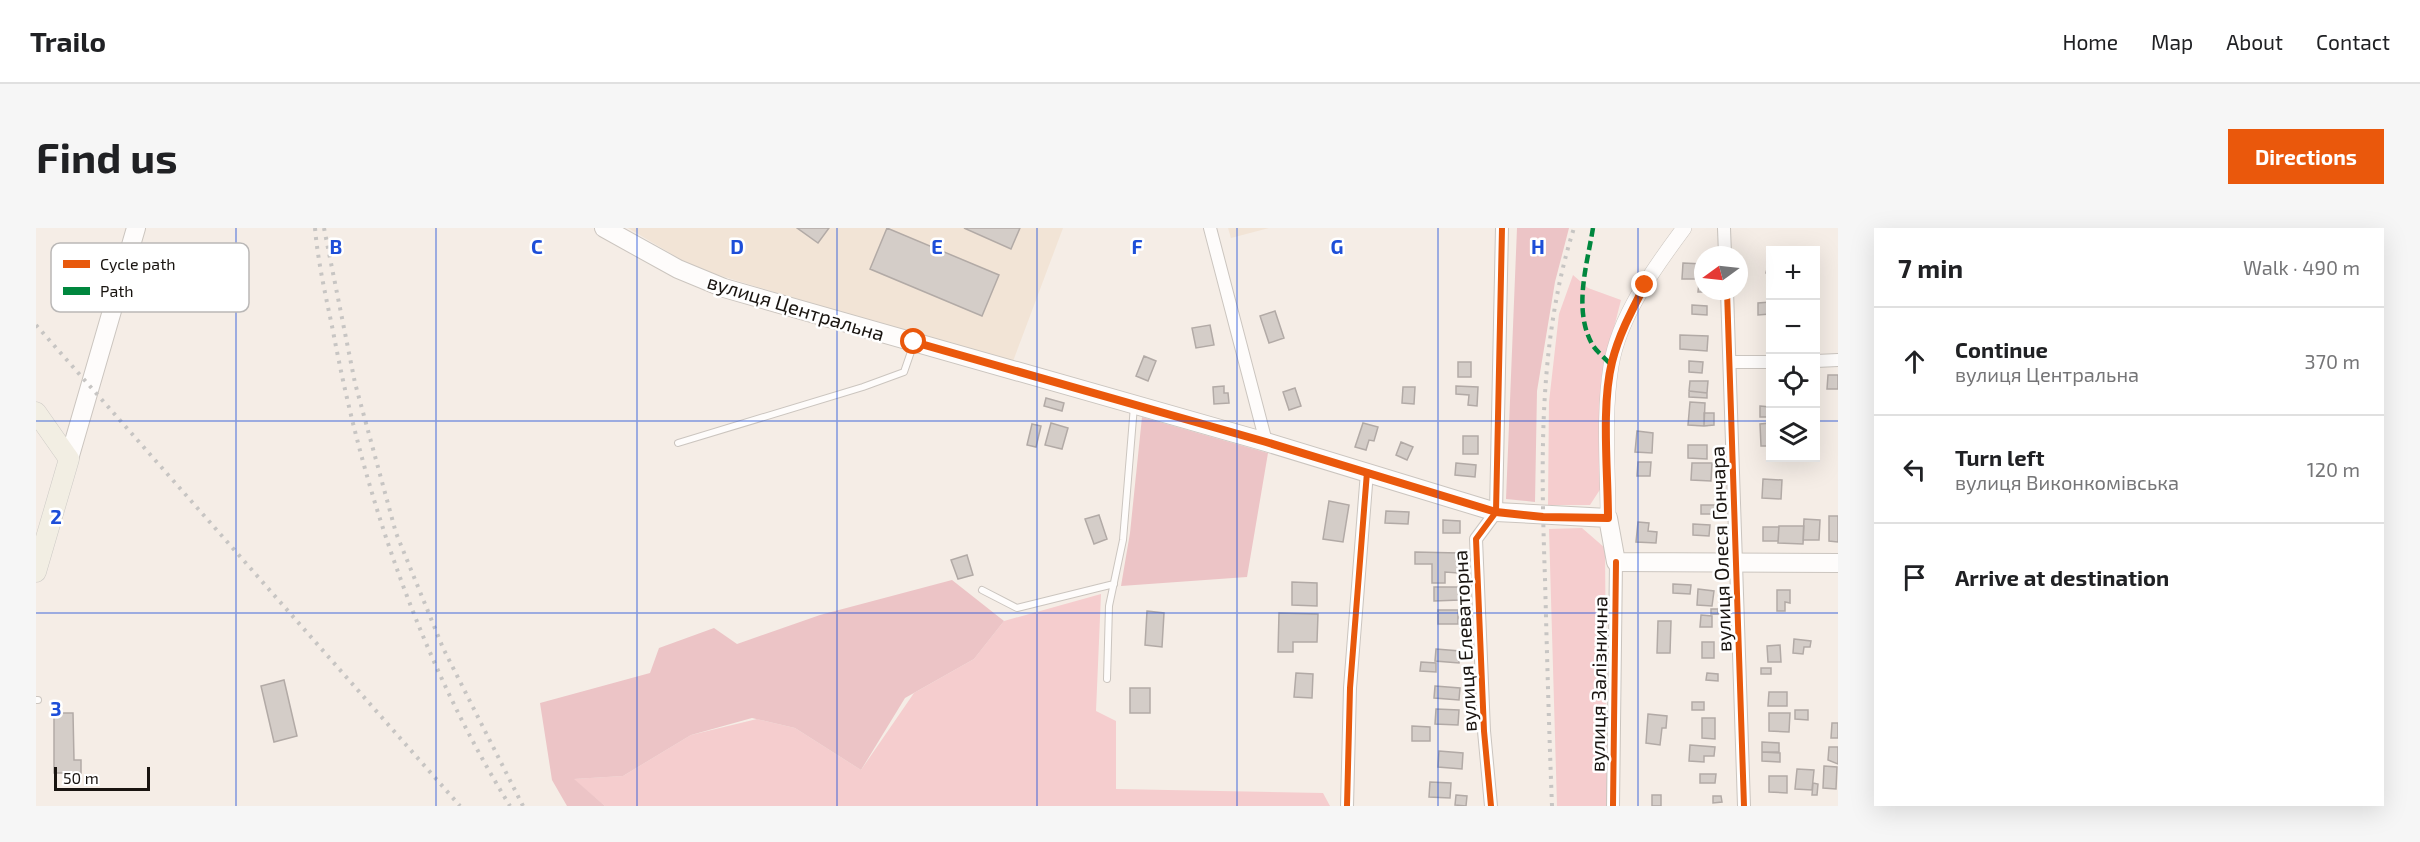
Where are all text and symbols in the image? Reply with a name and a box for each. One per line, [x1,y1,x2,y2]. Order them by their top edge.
text: Trailo [30,24,106,58]
text: Home [2062,29,2118,54]
text: Map [2151,29,2193,54]
text: About [2226,29,2283,54]
text: Contact [2316,29,2390,54]
button: Directions [2228,129,2384,184]
text: Find us [36,131,178,181]
text: B [330,234,342,258]
text: C [531,234,543,258]
text: D [730,234,744,258]
text: E [931,234,943,258]
text: F [1131,234,1143,258]
text: G [1331,234,1343,258]
text: H [1531,234,1545,258]
legend [51,243,249,312]
north arrow [1694,246,1748,300]
map controls [1766,246,1820,462]
button: + [1766,246,1820,300]
text: 7 min [1898,252,1963,283]
text: Cycle path [100,254,176,273]
text: Walk · 490 m [2243,255,2360,279]
street label: вулиця Центральна [704,269,888,346]
route end [1631,271,1657,297]
text: Path [100,281,134,300]
button: − [1766,300,1820,354]
route start [900,328,926,354]
text: Continue [1955,336,2048,362]
icon: ahead [1898,345,1931,378]
text: 370 m [2305,349,2360,373]
button: locate [1766,354,1820,408]
text: вулиця Центральна [1955,362,2139,386]
button: layers [1766,408,1820,462]
text: Turn left [1955,444,2044,470]
street label: вулиця Олеся Гончара [1704,446,1737,652]
icon: left [1898,453,1931,486]
text: 120 m [2307,457,2360,481]
text: вулиця Виконкомівська [1955,470,2179,494]
text: 2 [50,504,62,528]
street label: вулиця Елеваторна [1447,550,1482,732]
icon: arrive [1898,561,1931,594]
text: Arrive at destination [1955,564,2169,590]
street label: вулиця Залізнична [1584,596,1613,772]
text: 3 [50,696,62,720]
scale bar [54,764,150,792]
text: 50 m [63,768,99,787]

